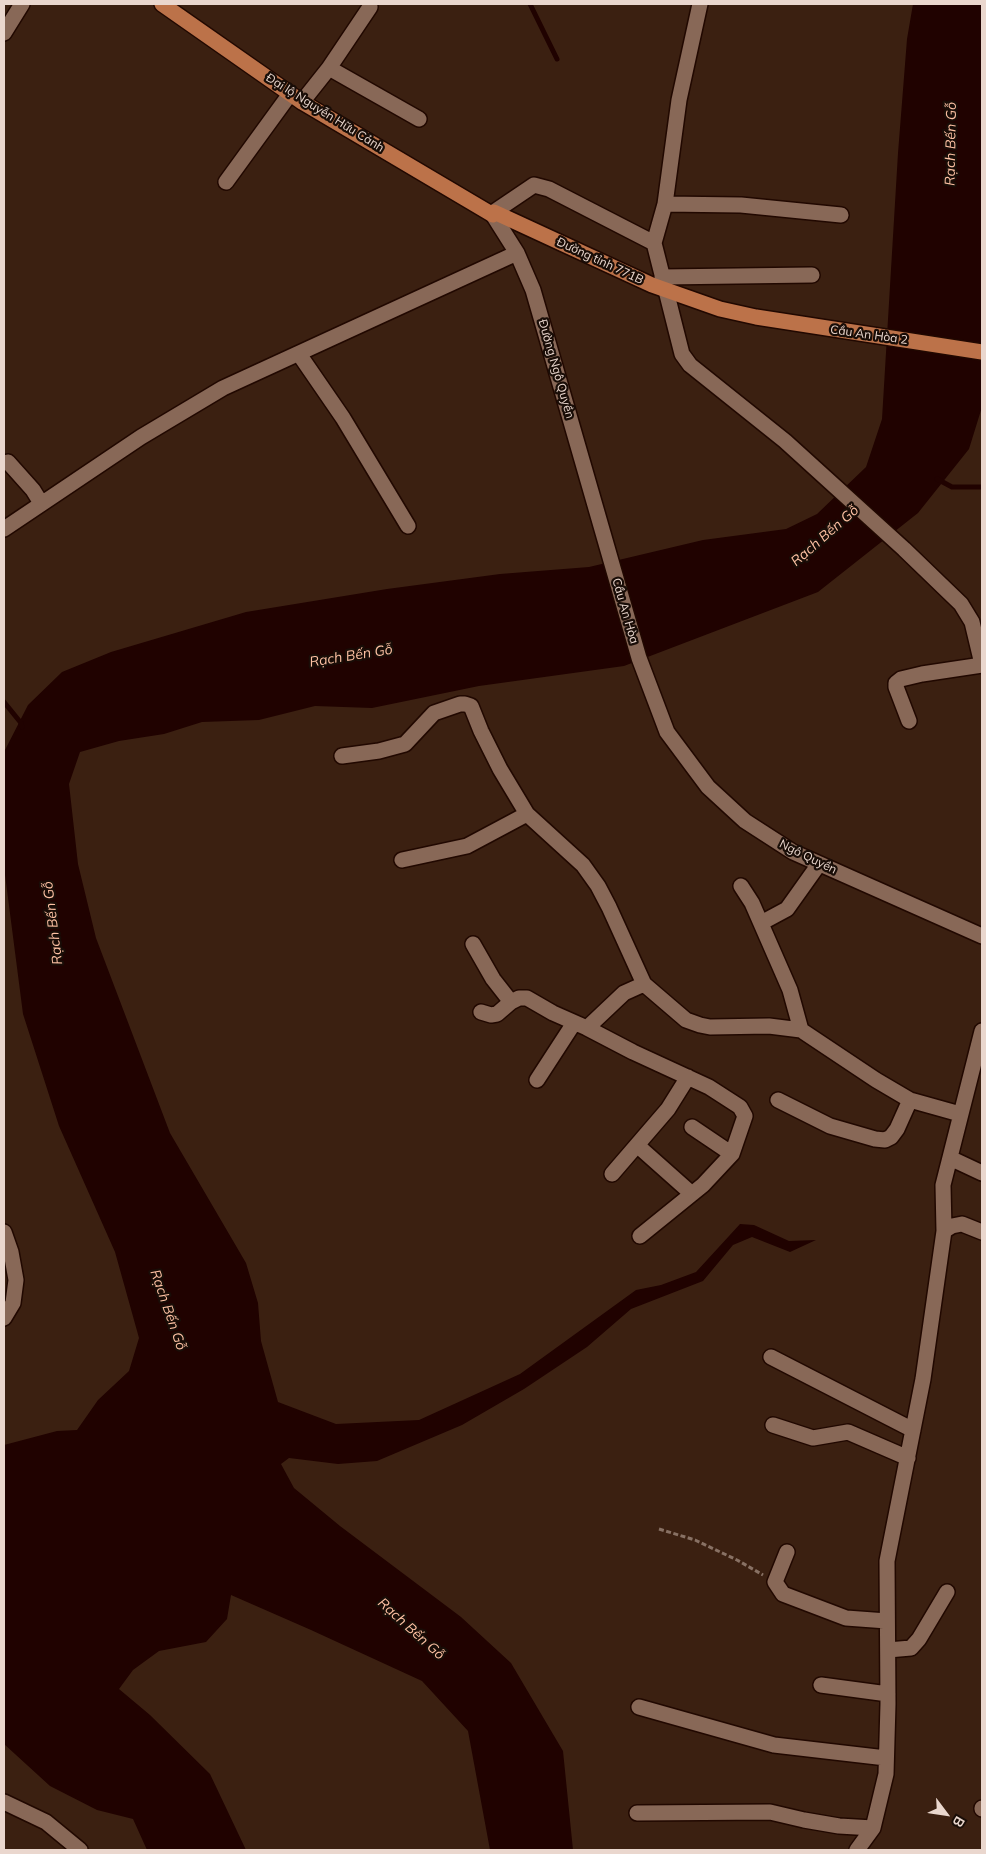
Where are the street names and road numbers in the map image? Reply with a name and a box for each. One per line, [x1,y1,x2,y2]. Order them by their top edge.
street label: Đại lộ Nguyễn Hữu Cảnh [263,71,387,155]
street label: Đường tỉnh 771B [554,235,646,287]
street label: Đường Ngô Quyền [535,318,577,420]
street label: Cầu An Hòa 2 [829,322,909,348]
street label: Cầu An Hòa [609,576,641,646]
street label: Ngô Quyền [777,837,839,877]

